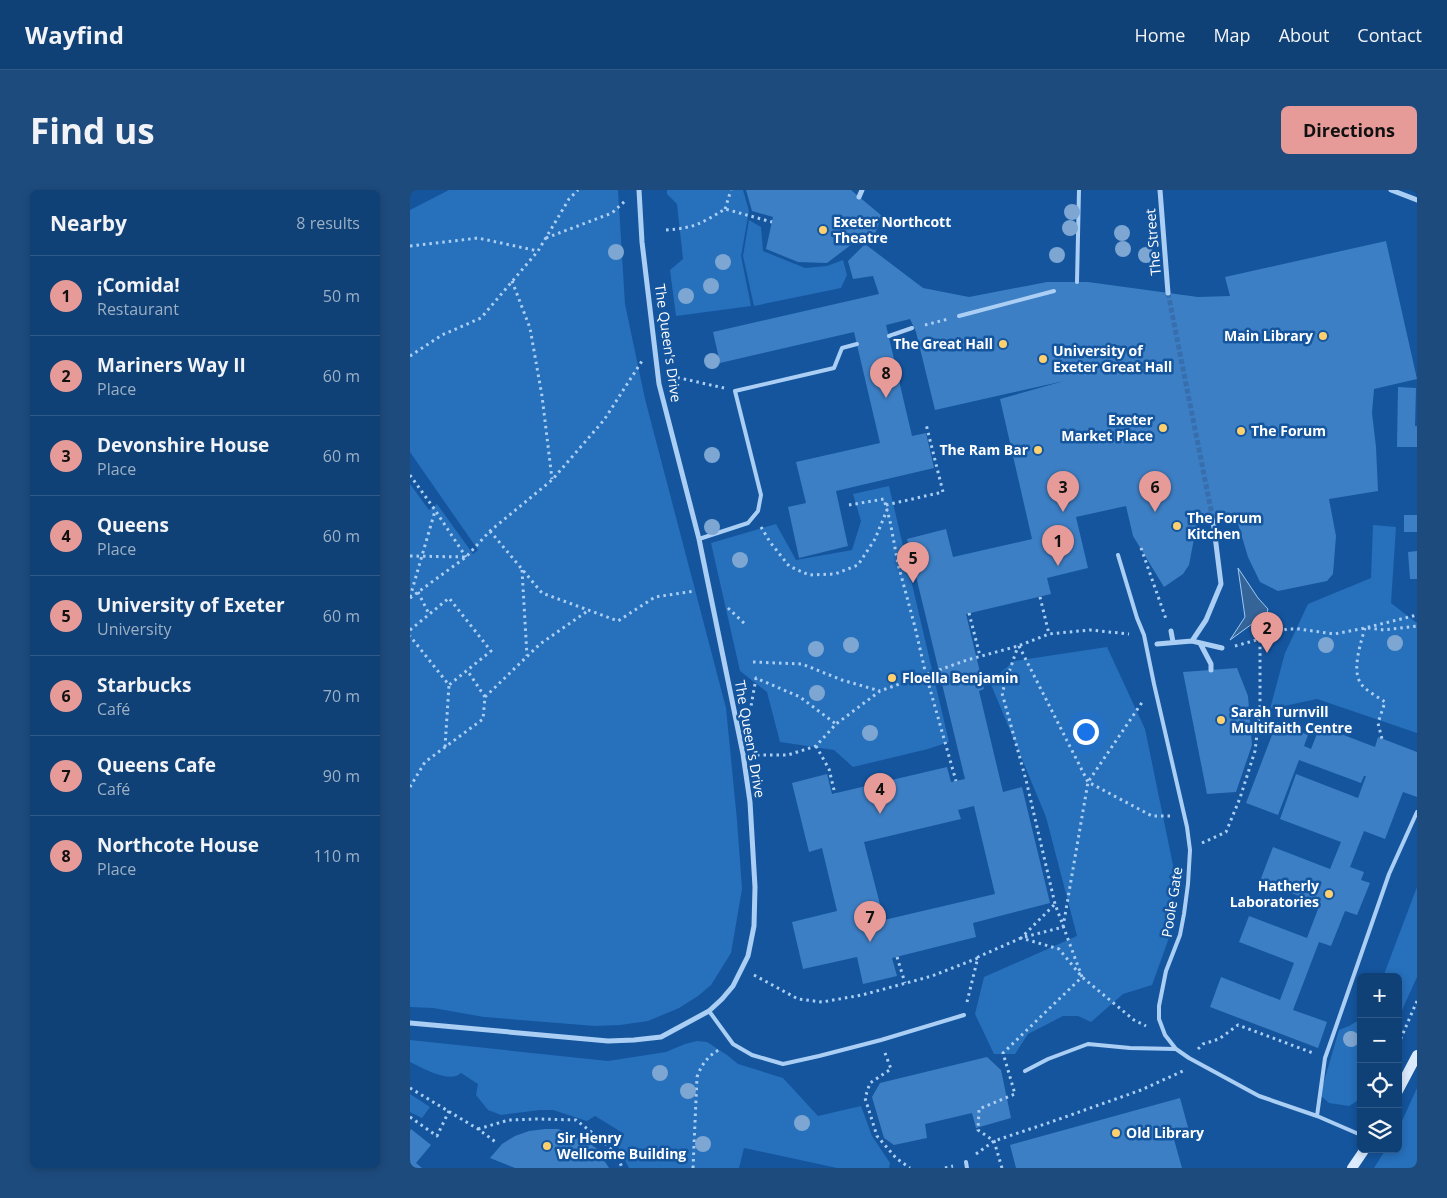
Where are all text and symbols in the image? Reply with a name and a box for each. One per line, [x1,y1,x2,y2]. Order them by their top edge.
text: Wayfind [25,18,124,51]
text: Home [1135,23,1185,47]
text: Map [1213,23,1251,47]
text: About [1279,23,1329,47]
text: Contact [1357,23,1422,47]
button: Directions [1281,106,1417,154]
text: Find us [30,107,155,154]
street label: The Street [1140,208,1165,276]
text: Nearby [50,209,127,237]
text: 8 results [296,212,360,234]
place label: Exeter Northcott Theatre [833,212,951,247]
marker: Exeter Northcott Theatre [817,224,829,236]
text: ¡Comida! [97,272,180,298]
street label: The Queen's Drive [651,283,686,403]
text: 1 [61,285,71,307]
text: 50 m [323,285,360,307]
text: Restaurant [97,298,179,320]
place label: Main Library [1224,326,1313,345]
marker: Main Library [1317,330,1329,342]
place label: The Great Hall [893,334,993,353]
marker: The Great Hall [997,338,1009,350]
place label: University of Exeter Great Hall [1053,341,1172,376]
text: Mariners Way II [97,352,246,378]
marker: University of Exeter Great Hall [1037,353,1049,365]
pin: 8 [870,357,902,398]
text: 2 [61,365,71,387]
text: 60 m [323,365,360,387]
text: Place [97,378,136,400]
place label: Exeter Market Place [1061,410,1154,445]
place label: The Forum [1251,421,1326,440]
marker: Exeter Market Place [1157,422,1169,434]
marker: The Forum [1235,425,1247,437]
text: Devonshire House [97,432,269,458]
place label: The Ram Bar [939,440,1029,459]
marker: The Ram Bar [1032,444,1044,456]
text: 3 [61,445,71,467]
text: 60 m [323,445,360,467]
text: Place [97,458,136,480]
pin: 3 [1047,471,1079,512]
pin: 6 [1139,471,1171,512]
place label: The Forum Kitchen [1187,508,1262,543]
text: Queens [97,512,169,538]
marker: The Forum Kitchen [1171,520,1183,532]
text: 4 [61,525,71,547]
text: 60 m [323,525,360,547]
pin: 1 [1042,525,1074,566]
text: Place [97,538,136,560]
pin: 5 [897,542,929,583]
text: University of Exeter [97,592,285,618]
text: 5 [61,605,71,627]
text: 60 m [323,605,360,627]
pin: 2 [1251,612,1283,653]
text: University [97,618,171,640]
place label: Floella Benjamin [902,668,1018,687]
text: Starbucks [97,672,191,698]
marker: Floella Benjamin [886,672,898,684]
street label: The Queen's Drive [731,679,770,799]
text: 6 [61,685,71,707]
text: 70 m [323,685,360,707]
text: Café [97,698,130,720]
place label: Sarah Turnvill Multifaith Centre [1231,702,1352,737]
marker: Sarah Turnvill Multifaith Centre [1215,714,1227,726]
your location [1073,719,1099,745]
text: Queens Cafe [97,752,216,778]
text: 7 [61,765,71,787]
text: 90 m [323,765,360,787]
pin: 4 [864,773,896,814]
text: Café [97,778,130,800]
text: Northcote House [97,832,259,858]
text: 8 [61,845,71,867]
text: 110 m [314,845,360,867]
text: Place [97,858,136,880]
street label: Poole Gate [1157,865,1186,939]
place label: Hatherly Laboratories [1230,876,1319,911]
marker: Hatherly Laboratories [1323,888,1335,900]
pin: 7 [854,901,886,942]
map controls [1357,973,1402,1153]
button: + [1357,973,1402,1018]
button: − [1357,1018,1402,1063]
button: locate [1357,1063,1402,1108]
button: layers [1357,1108,1402,1153]
place label: Old Library [1126,1123,1204,1142]
marker: Old Library [1110,1127,1122,1139]
place label: Sir Henry Wellcome Building [557,1128,686,1163]
marker: Sir Henry Wellcome Building [541,1140,553,1152]

